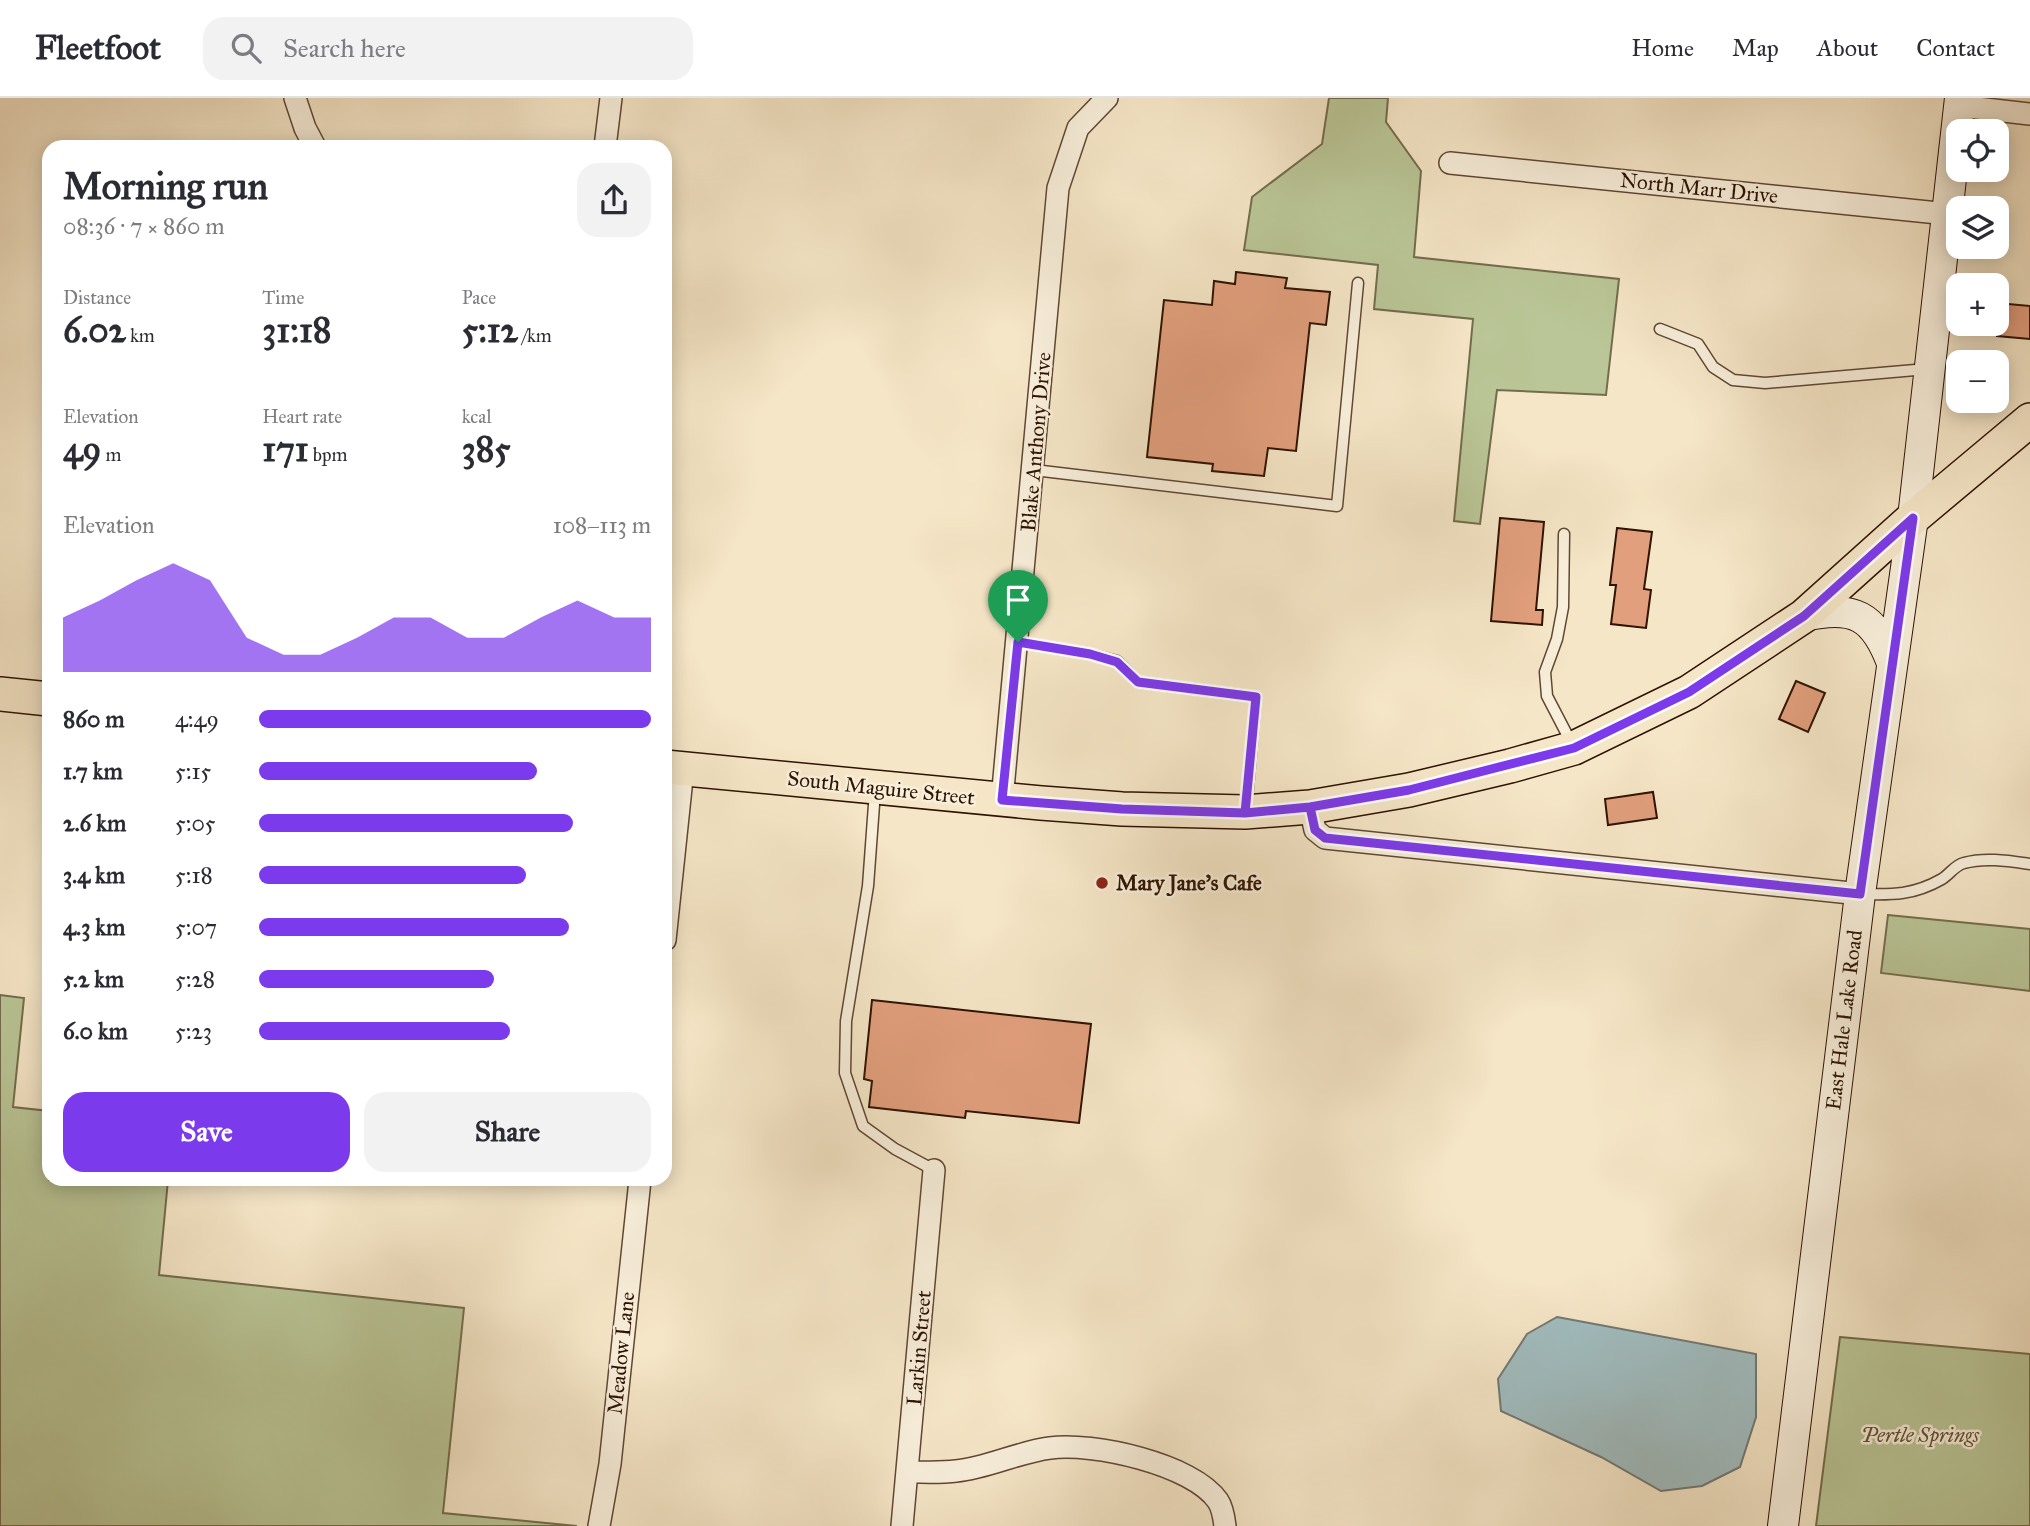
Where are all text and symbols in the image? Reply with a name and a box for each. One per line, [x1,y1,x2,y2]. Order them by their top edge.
search box [203,17,693,80]
text: Fleetfoot [35,28,161,68]
icon: search [227,29,265,67]
text: Search here [283,32,406,64]
text: Home [1631,33,1694,63]
text: Map [1732,33,1779,63]
text: About [1817,33,1878,63]
text: Contact [1916,33,1995,63]
map controls [1946,119,2009,413]
button: locate [1946,119,2009,182]
text: Morning run [63,163,268,209]
button: share [577,163,651,237]
street label: North Marr Drive [1619,167,1780,209]
button: layers [1946,196,2009,259]
text: 08:36 · 7 × 860 m [63,212,225,240]
button: + [1946,273,2009,336]
text: Distance [63,286,131,309]
text: Time [262,286,304,309]
text: Pace [462,286,496,309]
text: 6.02 [63,309,126,352]
text: 31:18 [262,309,331,352]
text: 5:12 [462,309,518,352]
text: km [126,324,155,347]
text: /km [518,324,552,347]
button: − [1946,350,2009,413]
street label: Blake Anthony Drive [1015,351,1057,533]
text: Elevation [63,405,138,428]
text: Heart rate [262,405,342,428]
text: kcal [462,405,492,428]
text: 49 [63,428,101,471]
text: 171 [262,428,309,471]
text: 385 [462,428,511,471]
text: m [101,443,121,466]
text: bpm [309,443,347,466]
text: Elevation [63,511,154,539]
text: 108–113 m [553,511,651,539]
pin [988,570,1048,642]
icon: arrive [999,581,1037,619]
text: 860 m [63,705,125,733]
text: 4:49 [175,705,219,733]
text: 1.7 km [63,757,123,785]
text: 5:15 [175,757,211,785]
street label: South Maguire Street [786,765,977,811]
text: 2.6 km [63,809,126,837]
text: 5:05 [175,809,216,837]
text: 3.4 km [63,861,125,889]
text: 5:18 [175,861,213,889]
place label: Mary Jane's Cafe [1116,870,1262,897]
marker: Mary Jane's Cafe [1094,875,1110,891]
text: 4.3 km [63,913,125,941]
text: 5:07 [175,913,217,941]
street label: East Hale Lake Road [1820,928,1868,1112]
text: 5.2 km [63,965,124,993]
text: 5:28 [175,965,215,993]
text: 6.0 km [63,1017,128,1045]
text: 5:23 [175,1017,212,1045]
button: Save [63,1092,350,1172]
button: Share [364,1092,651,1172]
street label: Larkin Street [901,1289,937,1407]
street label: Meadow Lane [602,1290,640,1416]
park label: Pertle Springs [1861,1422,1980,1448]

